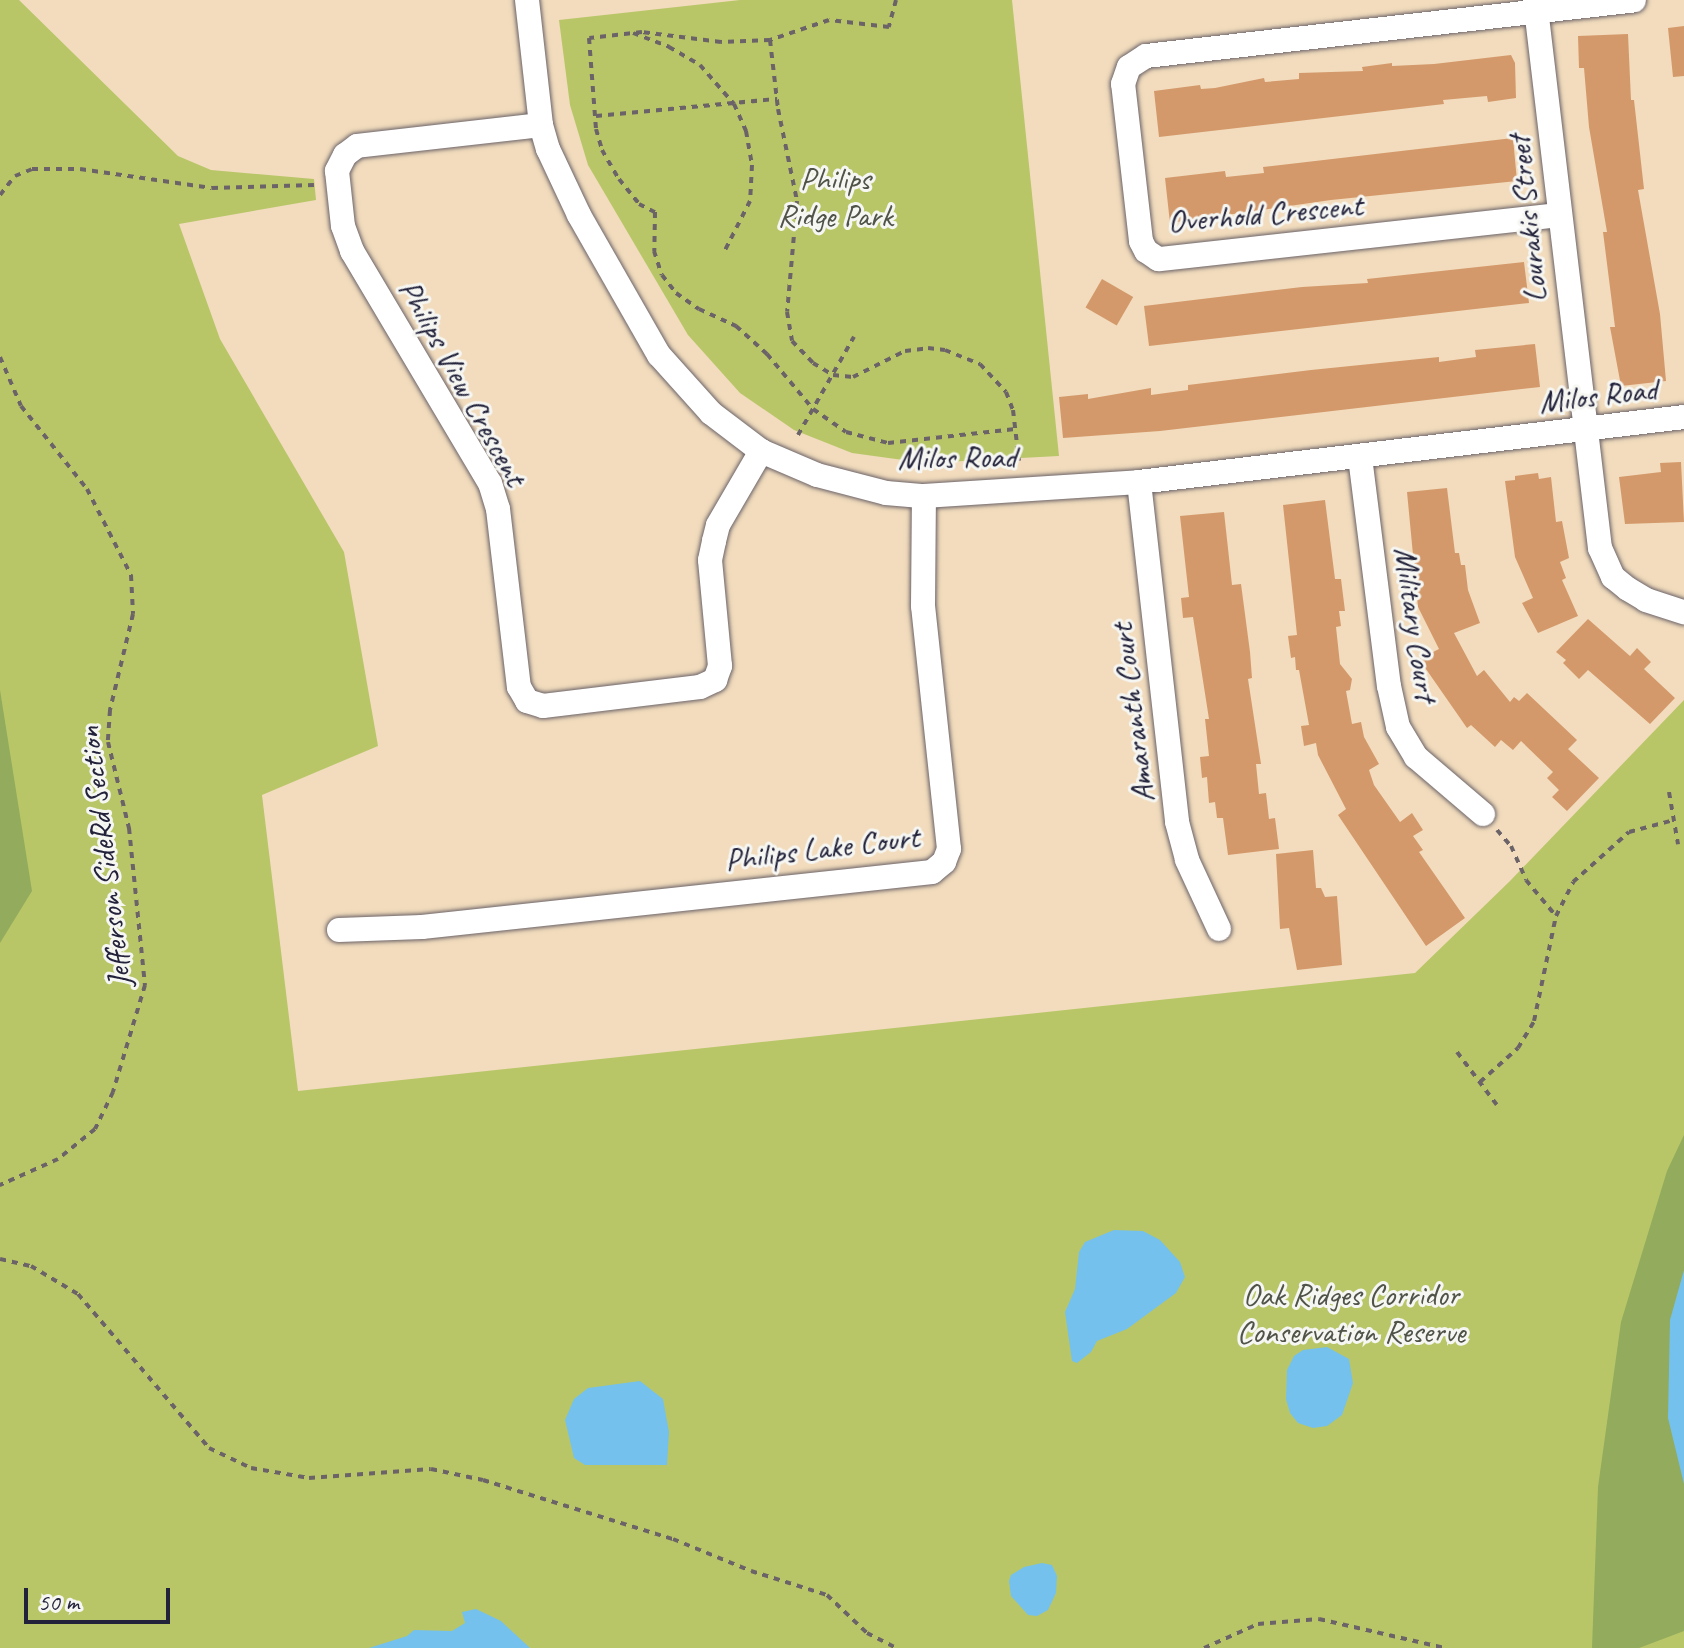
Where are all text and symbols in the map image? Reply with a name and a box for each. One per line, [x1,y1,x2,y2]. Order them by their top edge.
street label: Lourakis Street [1500,134,1556,304]
park label: Philips Ridge Park [777,161,893,236]
street label: Overhold Crescent [1166,186,1364,242]
street label: Philips View Crescent [390,273,534,493]
street label: Milos Road [1537,370,1659,422]
street label: Milos Road [898,438,1016,478]
street label: Military Court [1385,545,1445,703]
street label: Amaranth Court [1103,621,1163,805]
street label: Jefferson SideRd Section [70,724,140,990]
street label: Philips Lake Court [722,818,922,880]
park label: Oak Ridges Corridor Conservation Reserve [1237,1277,1465,1352]
scale bar [28,1572,174,1622]
text: 50 m [38,1587,79,1617]

